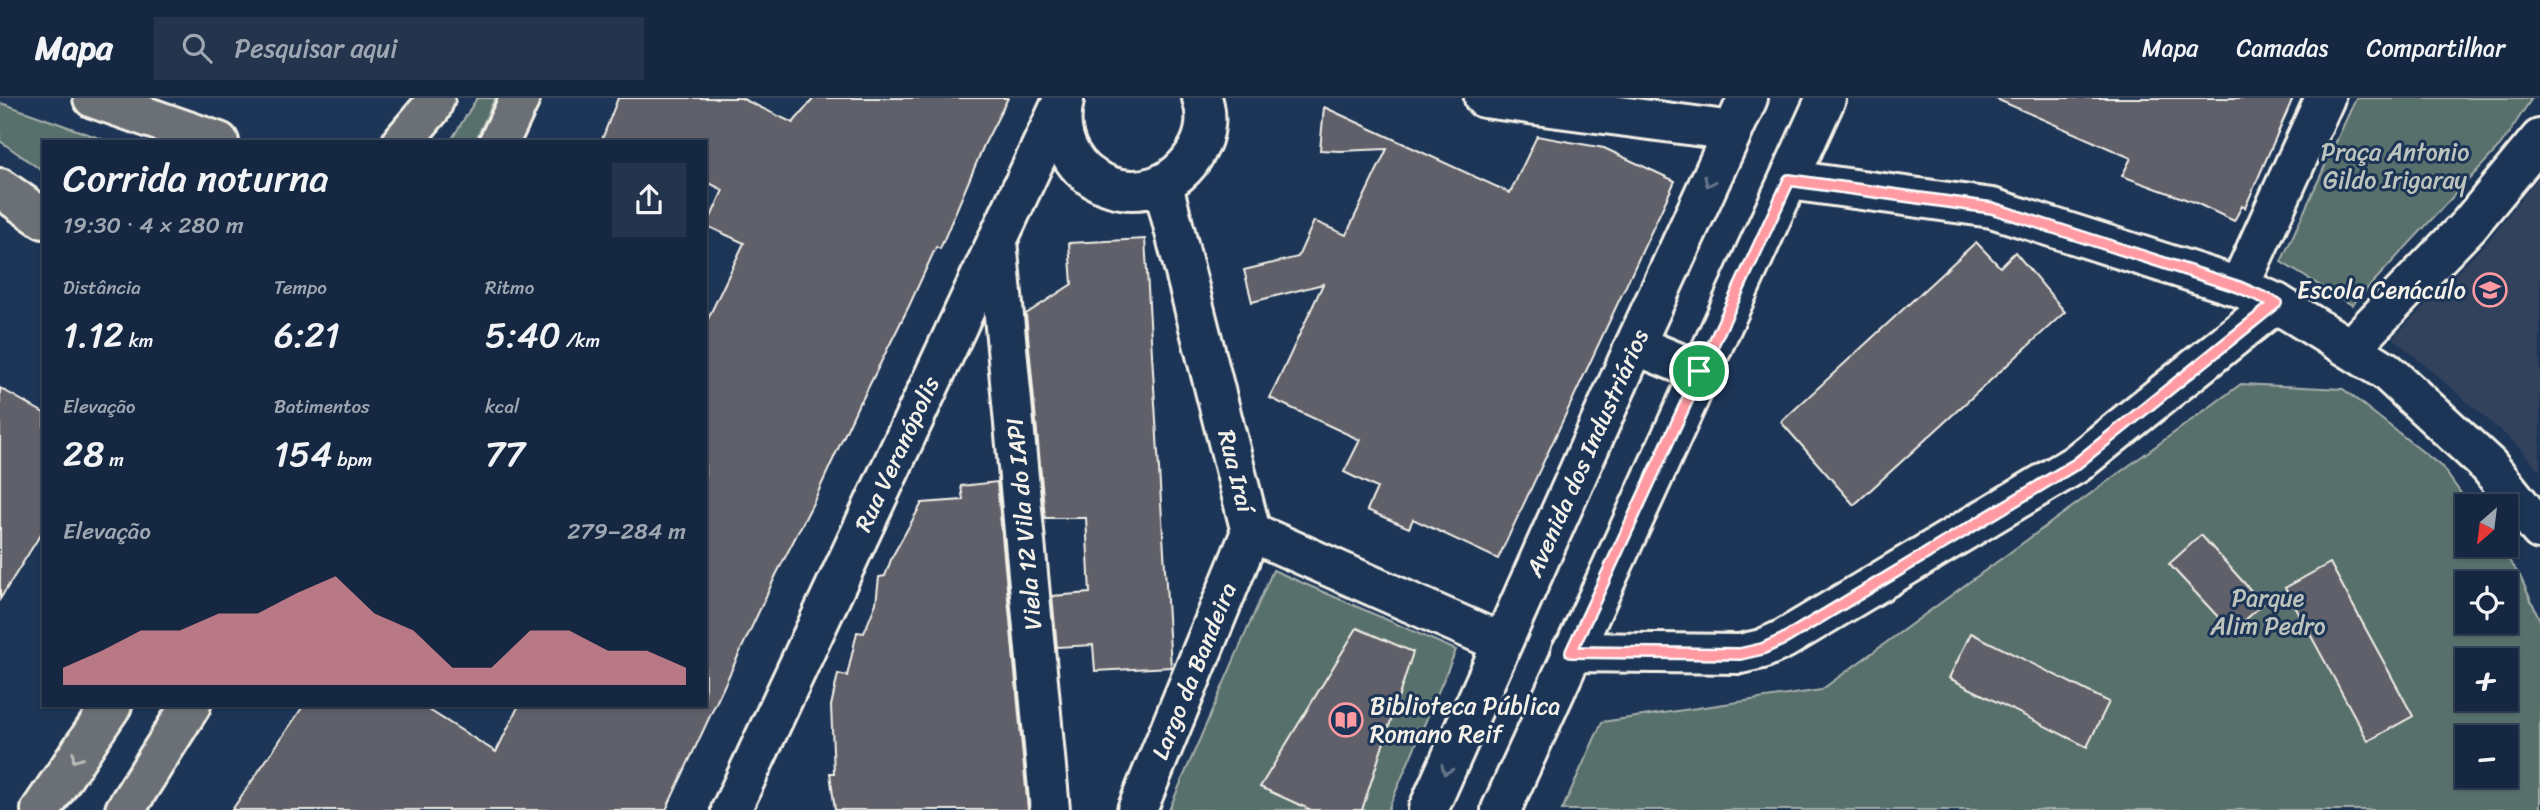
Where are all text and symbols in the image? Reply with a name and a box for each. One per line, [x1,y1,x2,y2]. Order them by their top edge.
search box [154,17,644,80]
text: Mapa [35,19,112,77]
text: Pesquisar aqui [234,25,397,71]
text: Mapa [2142,27,2198,69]
text: Camadas [2236,27,2328,69]
text: Compartilhar [2366,27,2505,69]
icon: search [178,29,216,67]
park label: Praça Antonio Gildo Irigaray [2321,131,2469,201]
text: Corrida noturna [63,145,329,212]
button: share [612,163,686,237]
one-way arrow [1703,175,1717,188]
text: 19:30 · 4 × 280 m [63,205,244,246]
place label: Escola Cenáculo [2297,269,2466,311]
text: Distância [63,271,141,304]
text: Tempo [274,271,327,304]
text: Ritmo [485,271,534,304]
school or university icon: Escola Cenáculo [2471,271,2509,309]
text: 1.12 [63,304,124,366]
text: 6:21 [274,304,340,366]
text: 5:40 [485,304,561,366]
street label: Avenida dos Industriários [1513,322,1661,585]
text: km [124,324,153,357]
text: /km [561,324,600,357]
pin [1669,341,1729,401]
icon: arrive [1680,352,1718,390]
street label: Rua Veranópolis [842,369,952,539]
text: Elevação [63,390,136,423]
text: Batimentos [274,390,370,423]
text: kcal [485,390,520,423]
street label: Viela 12 Vila do IAPI [994,416,1054,632]
text: 28 [63,423,104,485]
text: 154 [274,423,332,485]
text: 77 [485,423,525,485]
street label: Rua Iraí [1205,425,1267,520]
text: m [104,443,124,476]
text: bpm [332,443,372,476]
north arrow [2455,494,2518,556]
map controls [2455,494,2518,788]
text: Elevação [63,511,151,552]
text: 279–284 m [567,511,686,552]
button: locate [2455,571,2518,634]
street label: Largo da Bandeira [1139,576,1249,766]
park label: Parque Alim Pedro [2209,577,2326,647]
button: + [2455,648,2518,711]
place label: Biblioteca Pública Romano Reif [1370,685,1560,755]
library icon: Biblioteca Pública Romano Reif [1327,701,1365,739]
button: − [2455,725,2518,788]
one-way arrow [72,750,85,763]
one-way arrow [1440,763,1454,775]

